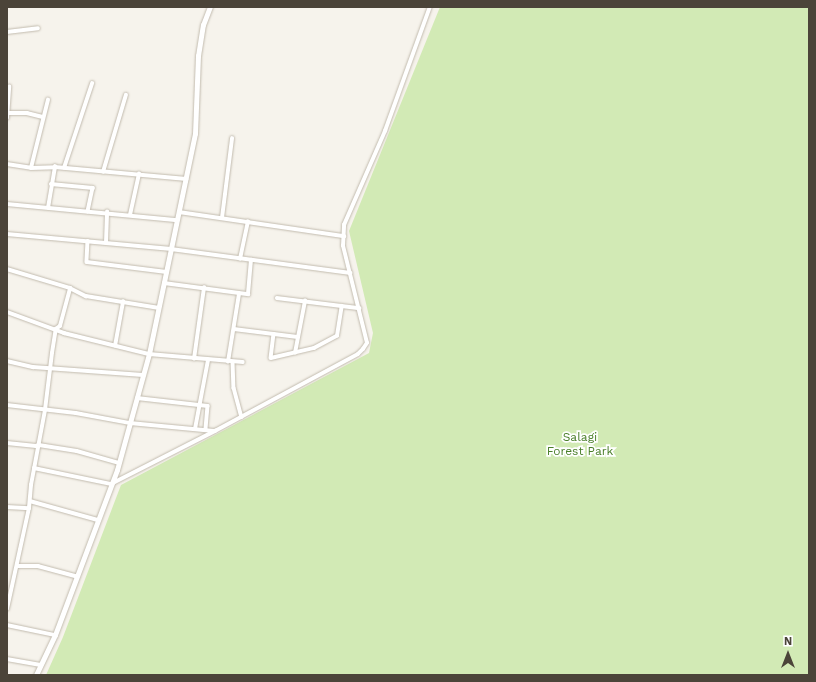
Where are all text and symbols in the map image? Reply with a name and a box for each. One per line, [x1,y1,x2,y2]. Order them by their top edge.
park label: Salagi Forest Park [547,431,613,459]
north arrow [768,634,808,674]
text: N [784,635,792,648]

